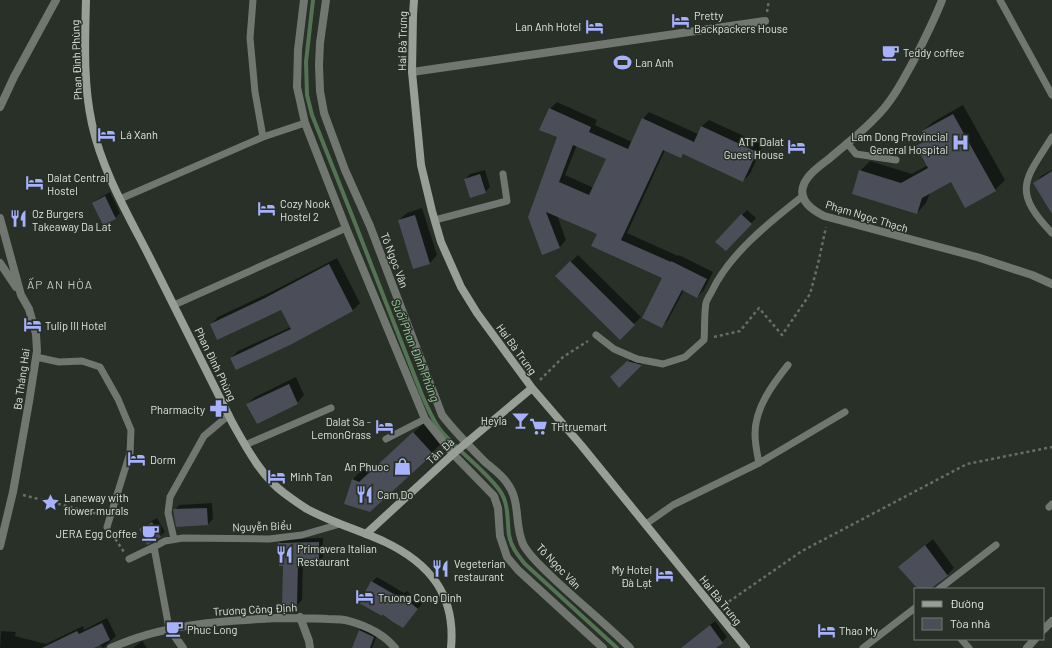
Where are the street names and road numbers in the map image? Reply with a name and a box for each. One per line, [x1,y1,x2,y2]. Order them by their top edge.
street label: Hai Bà Trưng [395,11,409,71]
street label: Phan Đình Phùng [68,20,84,100]
street label: Phạm Ngọc Thạch [824,197,910,235]
street label: Tô Ngọc Vân [378,230,412,290]
street label: Hai Bà Trưng [494,321,540,377]
street label: Phan Đình Phùng [193,325,239,403]
street label: Ba Tháng Hai [10,347,32,411]
street label: Tản Đà [423,435,457,467]
street label: Nguyễn Biểu [232,518,292,534]
street label: Tô Ngọc Vân [534,541,584,592]
street label: Hai Bà Trưng [697,573,745,627]
street label: Trương Công Định [213,600,297,618]

